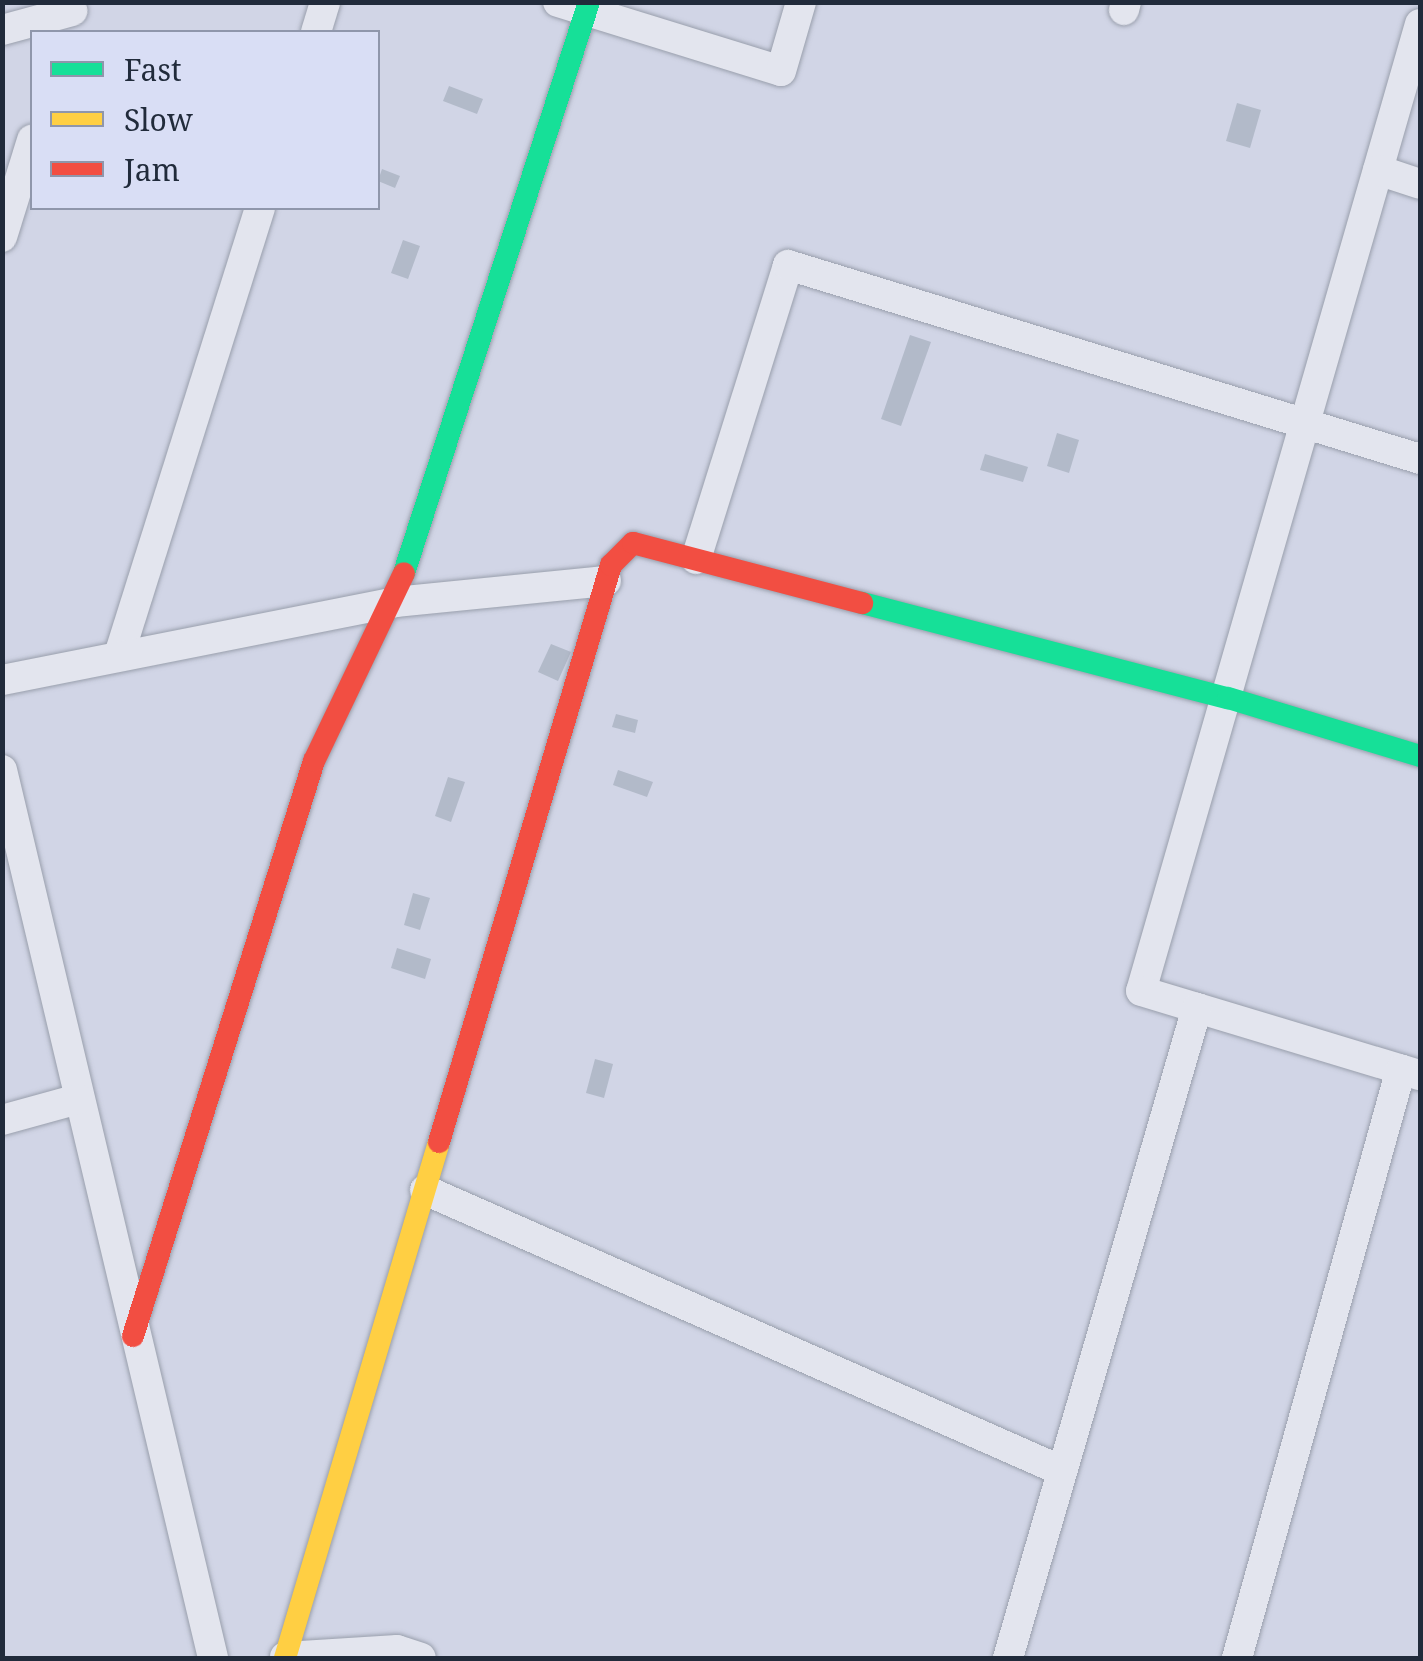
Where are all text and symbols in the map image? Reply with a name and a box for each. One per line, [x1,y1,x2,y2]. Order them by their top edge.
legend [30,30,380,210]
text: Fast [124,49,181,90]
text: Slow [124,99,193,140]
text: Jam [124,149,180,190]

